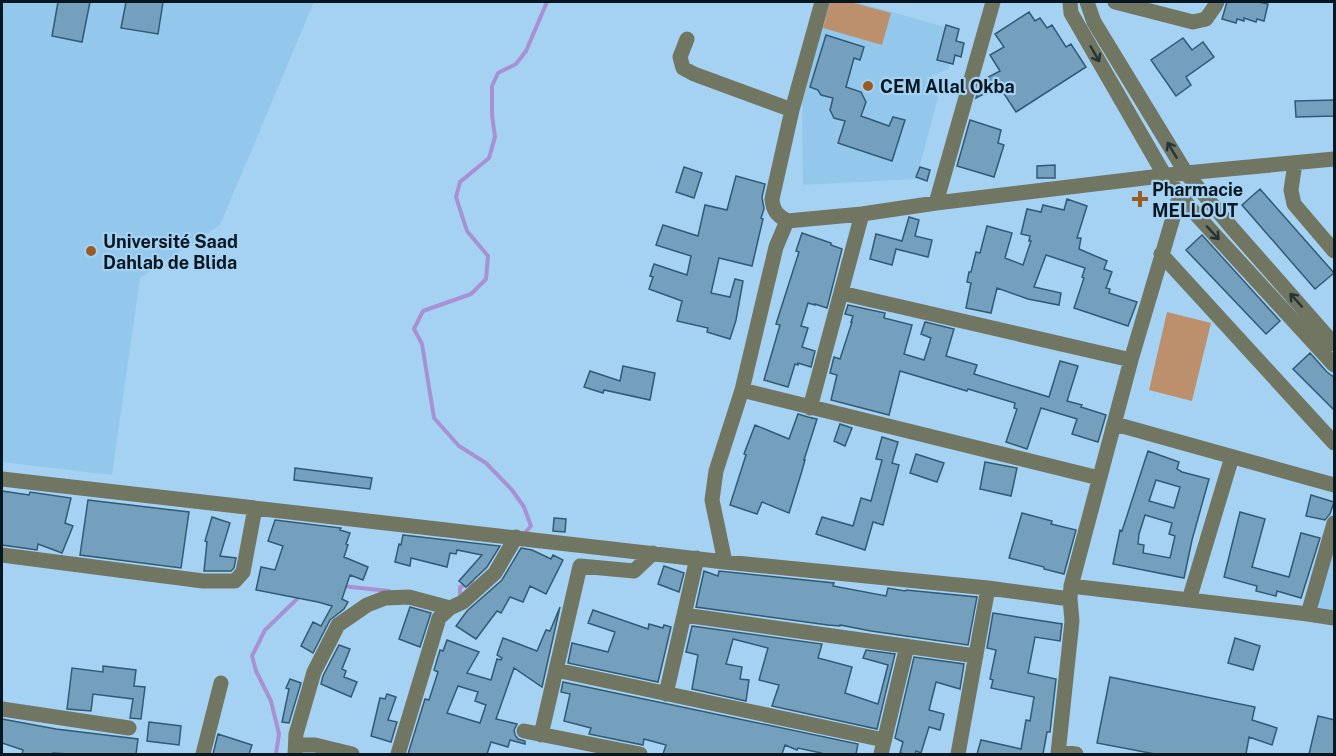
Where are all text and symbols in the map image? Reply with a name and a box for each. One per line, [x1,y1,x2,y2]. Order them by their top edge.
one-way arrow [1089,45,1101,62]
place label: CEM Allal Okba [880,76,1015,97]
marker: CEM Allal Okba [861,79,875,93]
one-way arrow [1165,142,1177,159]
place label: Pharmacie MELLOUT [1152,179,1243,221]
marker: Pharmacie MELLOUT [1133,192,1147,206]
one-way arrow [1206,226,1220,241]
place label: Université Saad Dahlab de Blida [103,231,238,273]
marker: Université Saad Dahlab de Blida [84,244,98,258]
one-way arrow [1289,293,1303,308]

